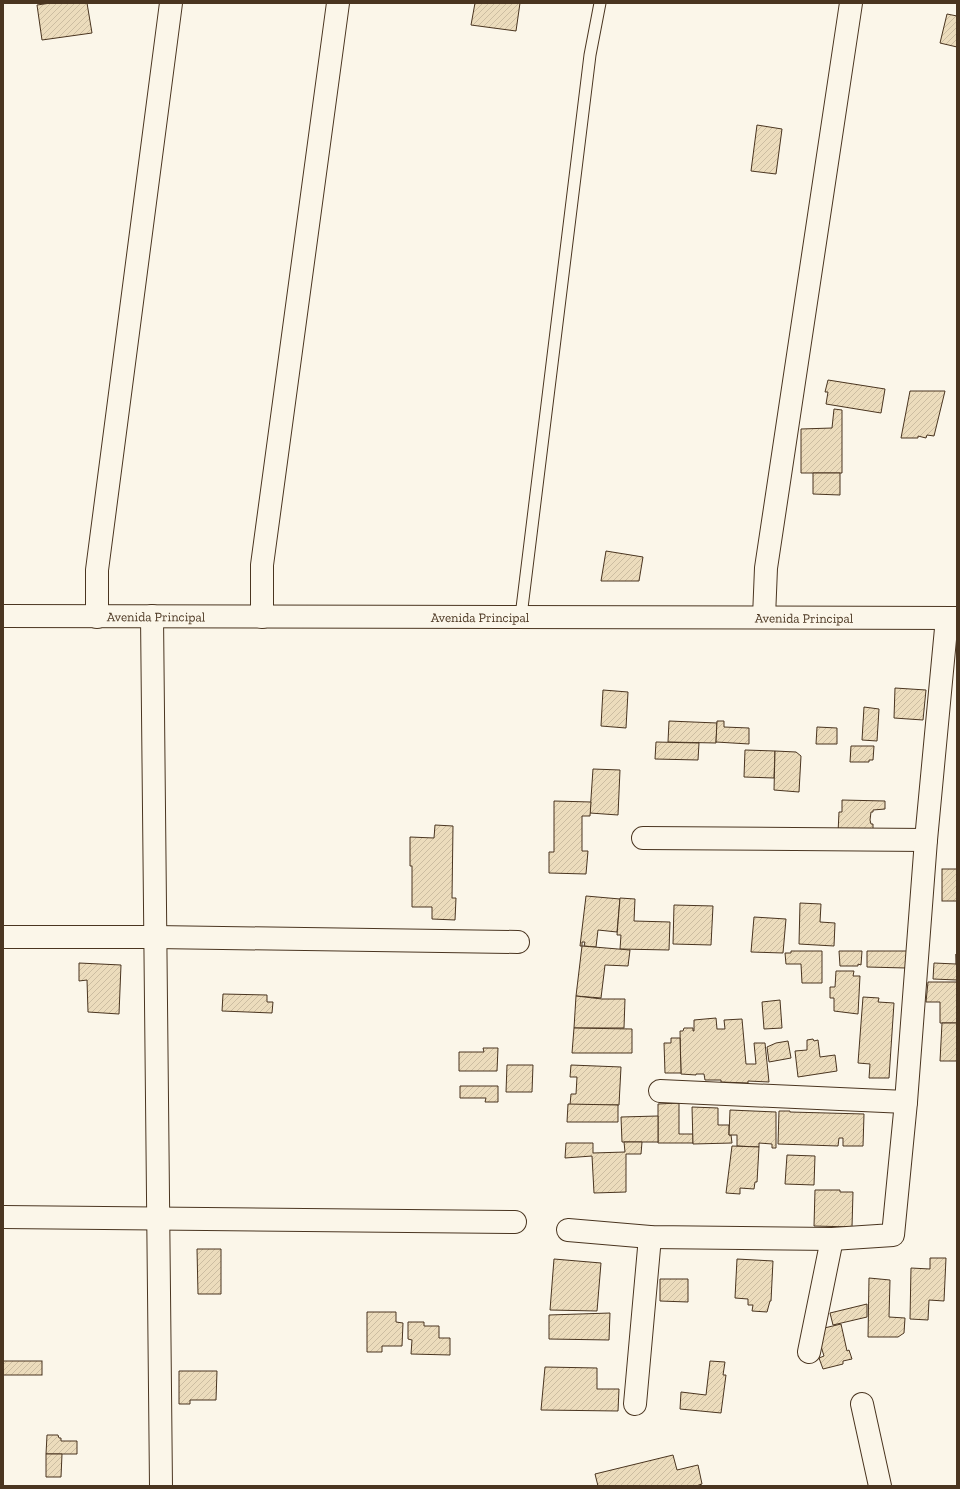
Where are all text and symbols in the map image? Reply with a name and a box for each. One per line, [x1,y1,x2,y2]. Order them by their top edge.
street label: Avenida Principal [107,609,206,624]
street label: Avenida Principal [431,610,530,625]
street label: Avenida Principal [755,611,854,626]

